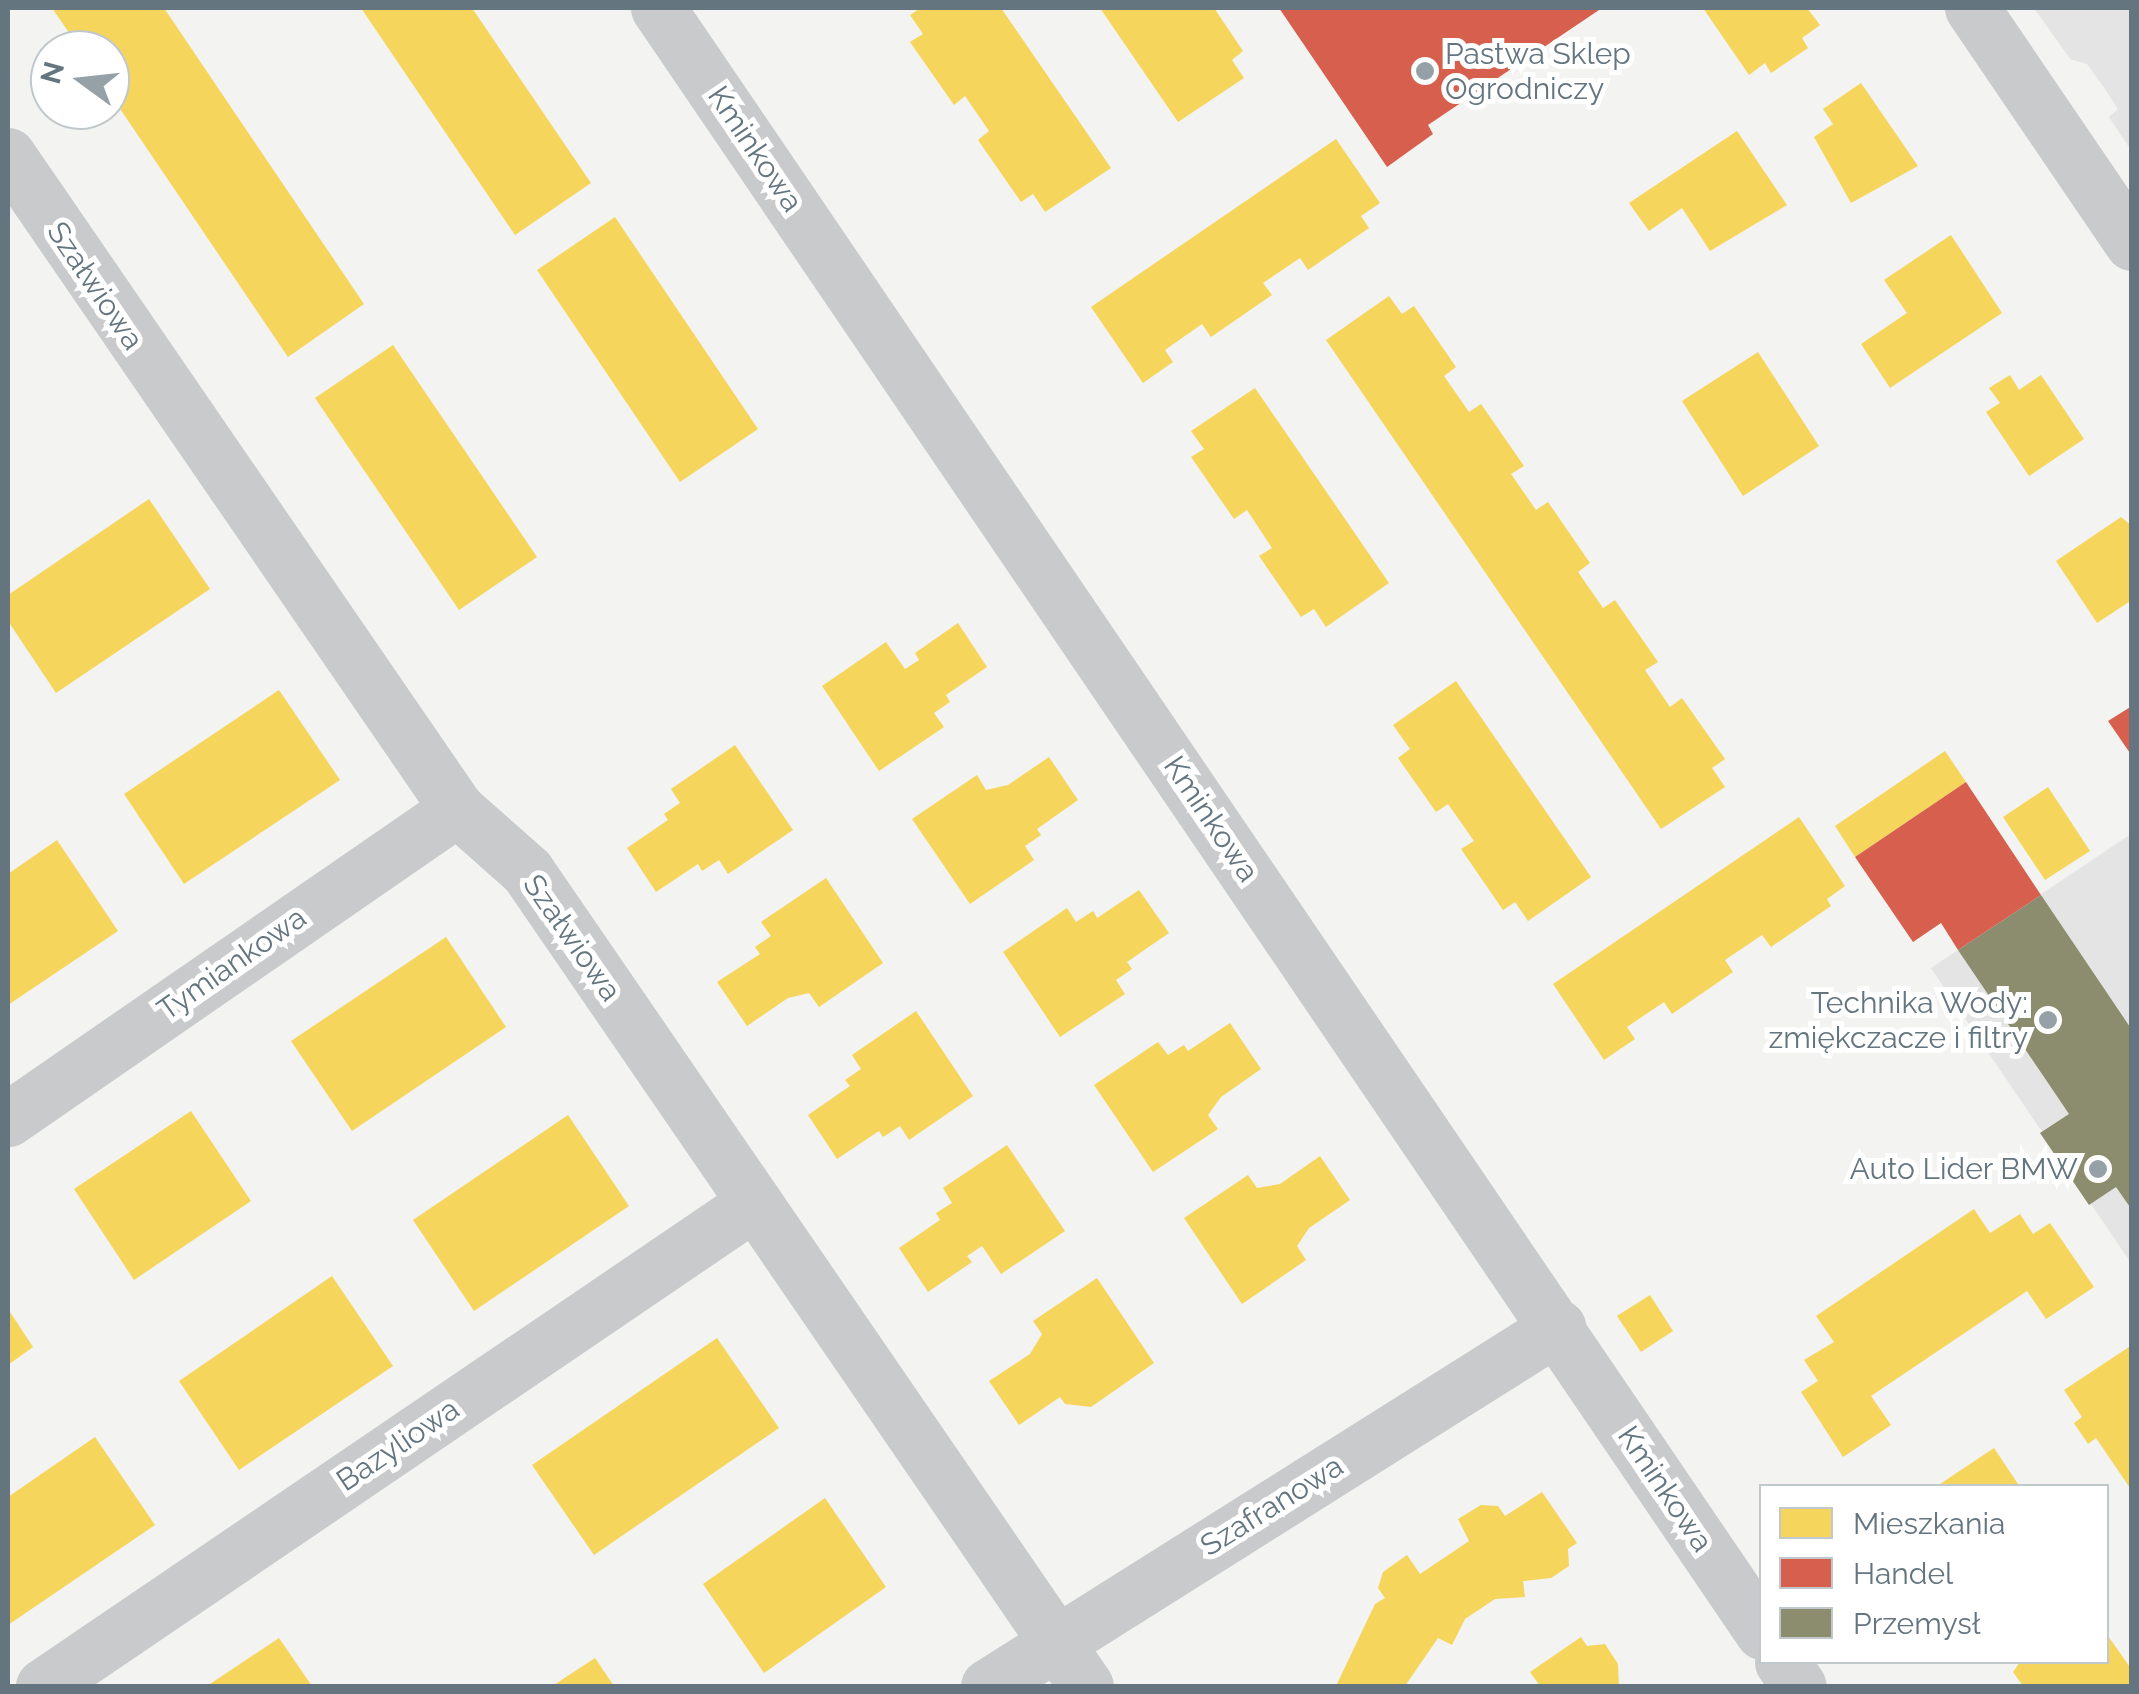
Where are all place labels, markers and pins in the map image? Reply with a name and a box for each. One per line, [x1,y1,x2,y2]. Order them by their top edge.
place label: Pastwa Sklep Ogrodniczy [1445,36,1631,106]
marker: Pastwa Sklep Ogrodniczy [1414,60,1436,82]
place label: Technika Wody: zmiękczacze i filtry [1768,985,2028,1056]
marker: Technika Wody: zmiękczacze i filtry [2037,1009,2059,1031]
place label: Auto Lider BMW [1849,1151,2078,1187]
marker: Auto Lider BMW [2087,1158,2109,1180]

